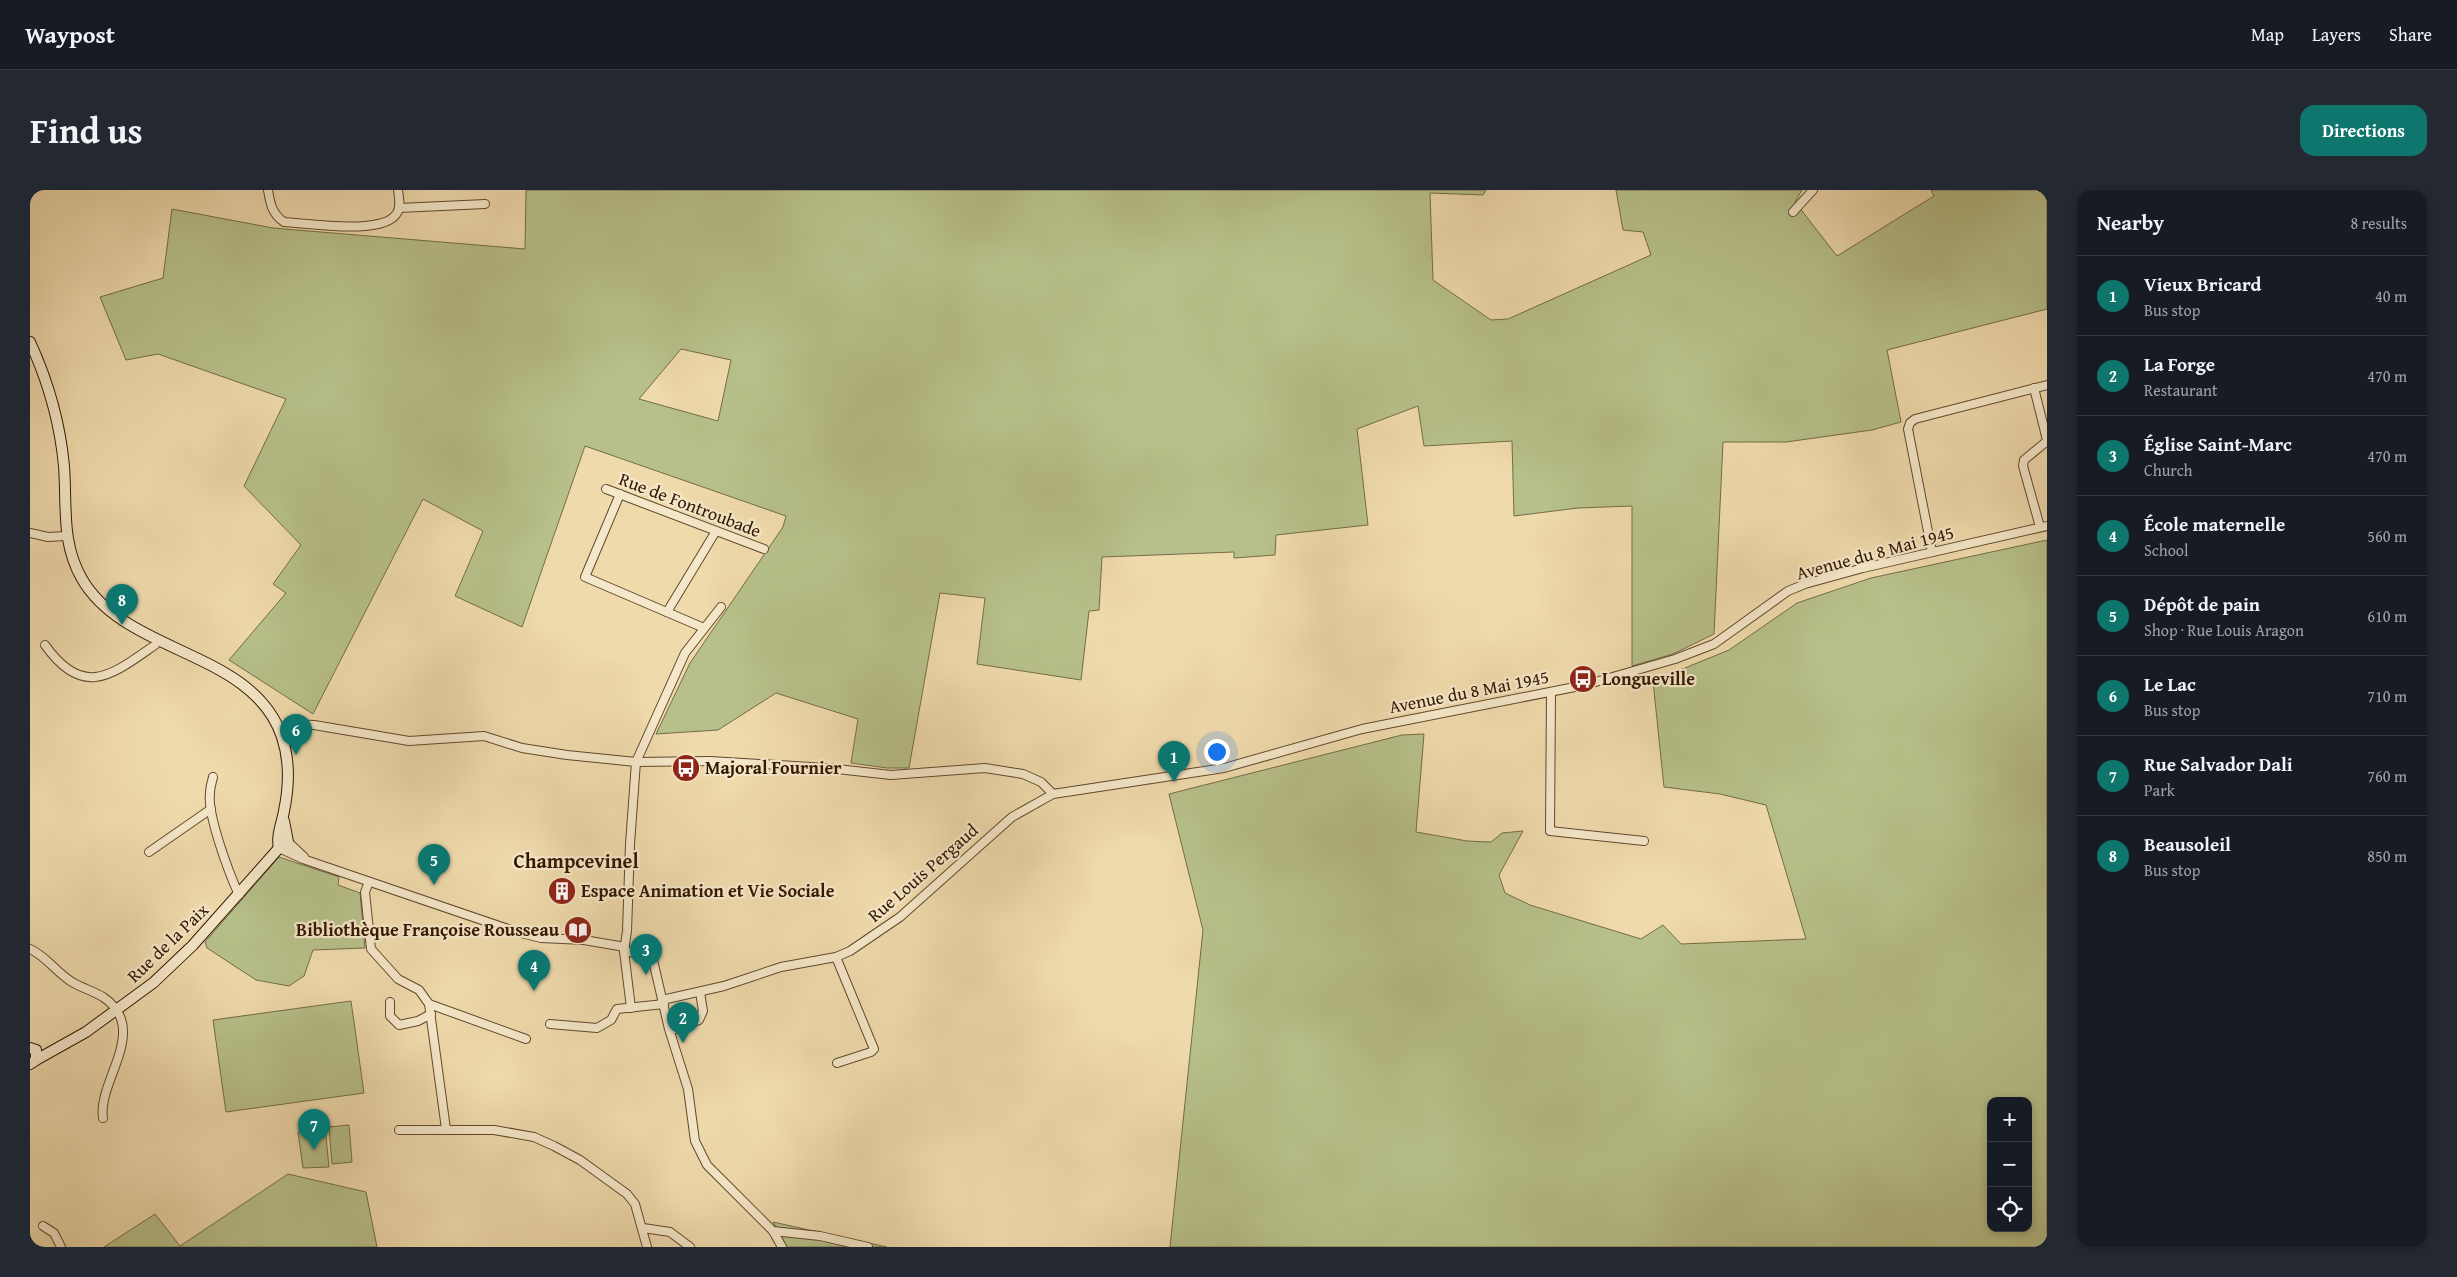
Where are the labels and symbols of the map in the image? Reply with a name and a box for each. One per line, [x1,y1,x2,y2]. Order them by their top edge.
street label: Rue de Fontroubade [615,465,765,544]
street label: Avenue du 8 Mai 1945 [1793,518,1957,587]
pin: 8 [106,584,138,625]
street label: Avenue du 8 Mai 1945 [1387,663,1551,720]
bus stop icon: Longueville [1568,664,1598,694]
place label: Longueville [1602,665,1695,692]
pin: 6 [280,714,312,755]
your location [1204,739,1230,765]
pin: 1 [1158,741,1190,782]
bus stop icon: Majoral Fournier [671,753,701,783]
place label: Majoral Fournier [705,754,842,781]
street label: Rue Louis Pergaud [861,817,984,928]
pin: 5 [418,844,450,885]
district label: Champcevinel [513,846,639,875]
building icon: Espace Animation et Vie Sociale [547,876,577,906]
place label: Espace Animation et Vie Sociale [581,877,835,904]
street label: Rue de la Paix [121,896,215,989]
library icon: Bibliothèque Françoise Rousseau [563,915,593,945]
place label: Bibliothèque Françoise Rousseau [296,916,560,943]
pin: 3 [630,934,662,975]
pin: 4 [518,950,550,991]
pin: 2 [667,1002,699,1043]
pin: 7 [298,1109,330,1150]

